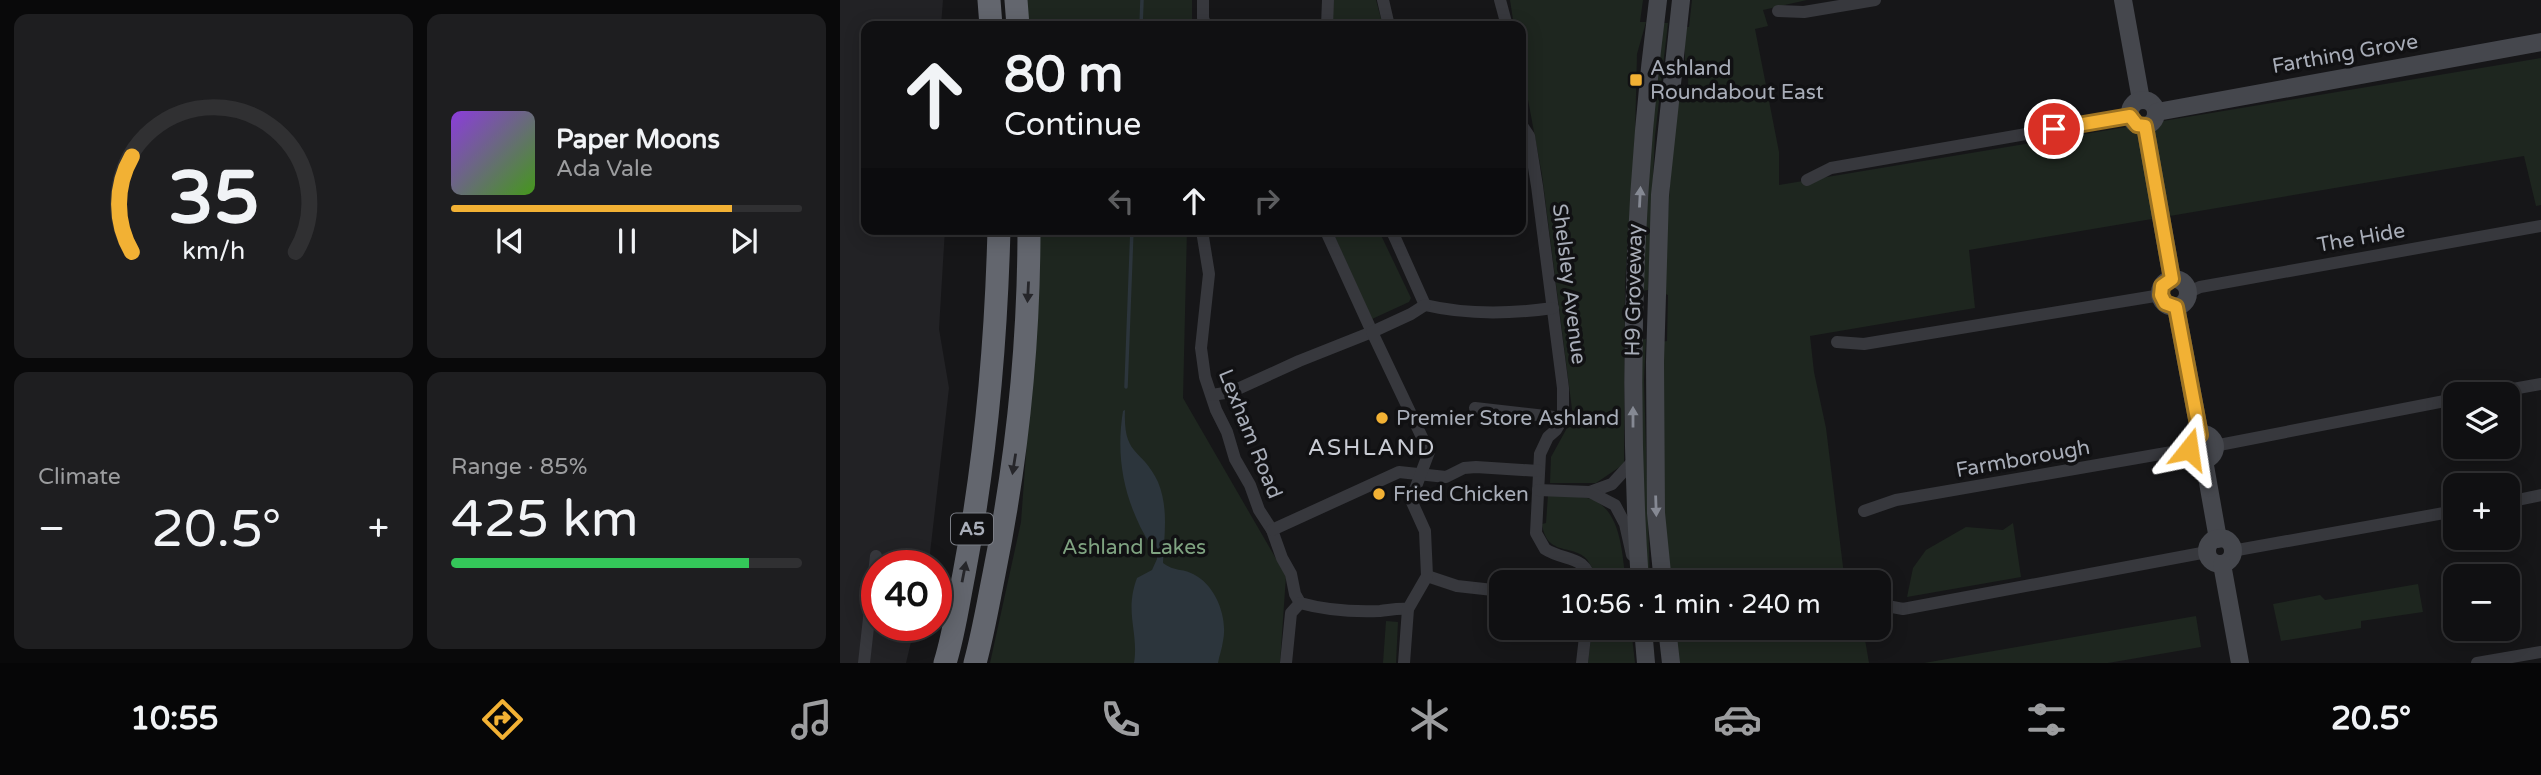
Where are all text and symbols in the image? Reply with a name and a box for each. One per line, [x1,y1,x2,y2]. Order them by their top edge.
street label: Farthing Grove [2270,29,2420,79]
text: 80 m [1004,46,1123,105]
icon: ahead [889,49,980,140]
place label: Ashland Roundabout East [1650,56,1824,105]
marker: Ashland Roundabout East [1628,72,1644,88]
pin [2024,99,2084,159]
text: Continue [1004,106,1141,144]
icon: arrive [2035,110,2073,148]
text: Paper Moons [556,124,720,155]
text: 35 [168,155,259,243]
text: Ada Vale [556,155,653,183]
icon: left [1102,182,1140,220]
icon: ahead [1175,182,1213,220]
icon: right [1248,182,1286,220]
one-way arrow [1634,185,1645,207]
street label: Shelsley Avenue [1547,202,1591,366]
street label: The Hide [2315,218,2407,258]
icon: previous [491,222,529,260]
icon: pause [608,222,646,260]
icon: next [725,222,763,260]
street label: H9 Groveway [1620,223,1648,357]
text: km/h [182,236,245,266]
one-way arrow [1023,281,1034,303]
street label: Lexham Road [1213,366,1287,502]
map controls [2443,382,2520,641]
button: layers [2443,382,2520,459]
one-way arrow [1627,405,1639,427]
place label: Premier Store Ashland [1396,406,1619,431]
marker: Premier Store Ashland [1374,410,1390,426]
position arrow [2152,412,2226,486]
district label: ASHLAND [1308,434,1436,462]
street label: Farmborough [1954,435,2092,483]
text: Range · 85% [451,453,587,481]
one-way arrow [1008,453,1019,475]
text: Climate [38,463,121,491]
button: + [2443,473,2520,550]
place label: Fried Chicken [1393,482,1529,507]
marker: Fried Chicken [1371,486,1387,502]
text: 425 km [451,488,639,551]
one-way arrow [1651,495,1662,517]
text: 20.5° [151,498,281,561]
text: − [38,506,65,552]
text: + [368,506,389,552]
road number: A5 [951,514,993,544]
park label: Ashland Lakes [1062,535,1206,560]
speed limit sign: 40 [861,550,952,641]
one-way arrow [959,561,970,583]
button: − [2443,564,2520,641]
text: 10:56 · 1 min · 240 m [1559,589,1821,620]
icon: directions [478,695,527,744]
icon: music [787,695,836,744]
icon: phone [1096,695,1145,744]
icon: climate [1405,695,1454,744]
icon: car [1713,695,1762,744]
icon: filters [2022,695,2071,744]
text: 10:55 [130,700,219,738]
text: 20.5° [2331,700,2411,738]

